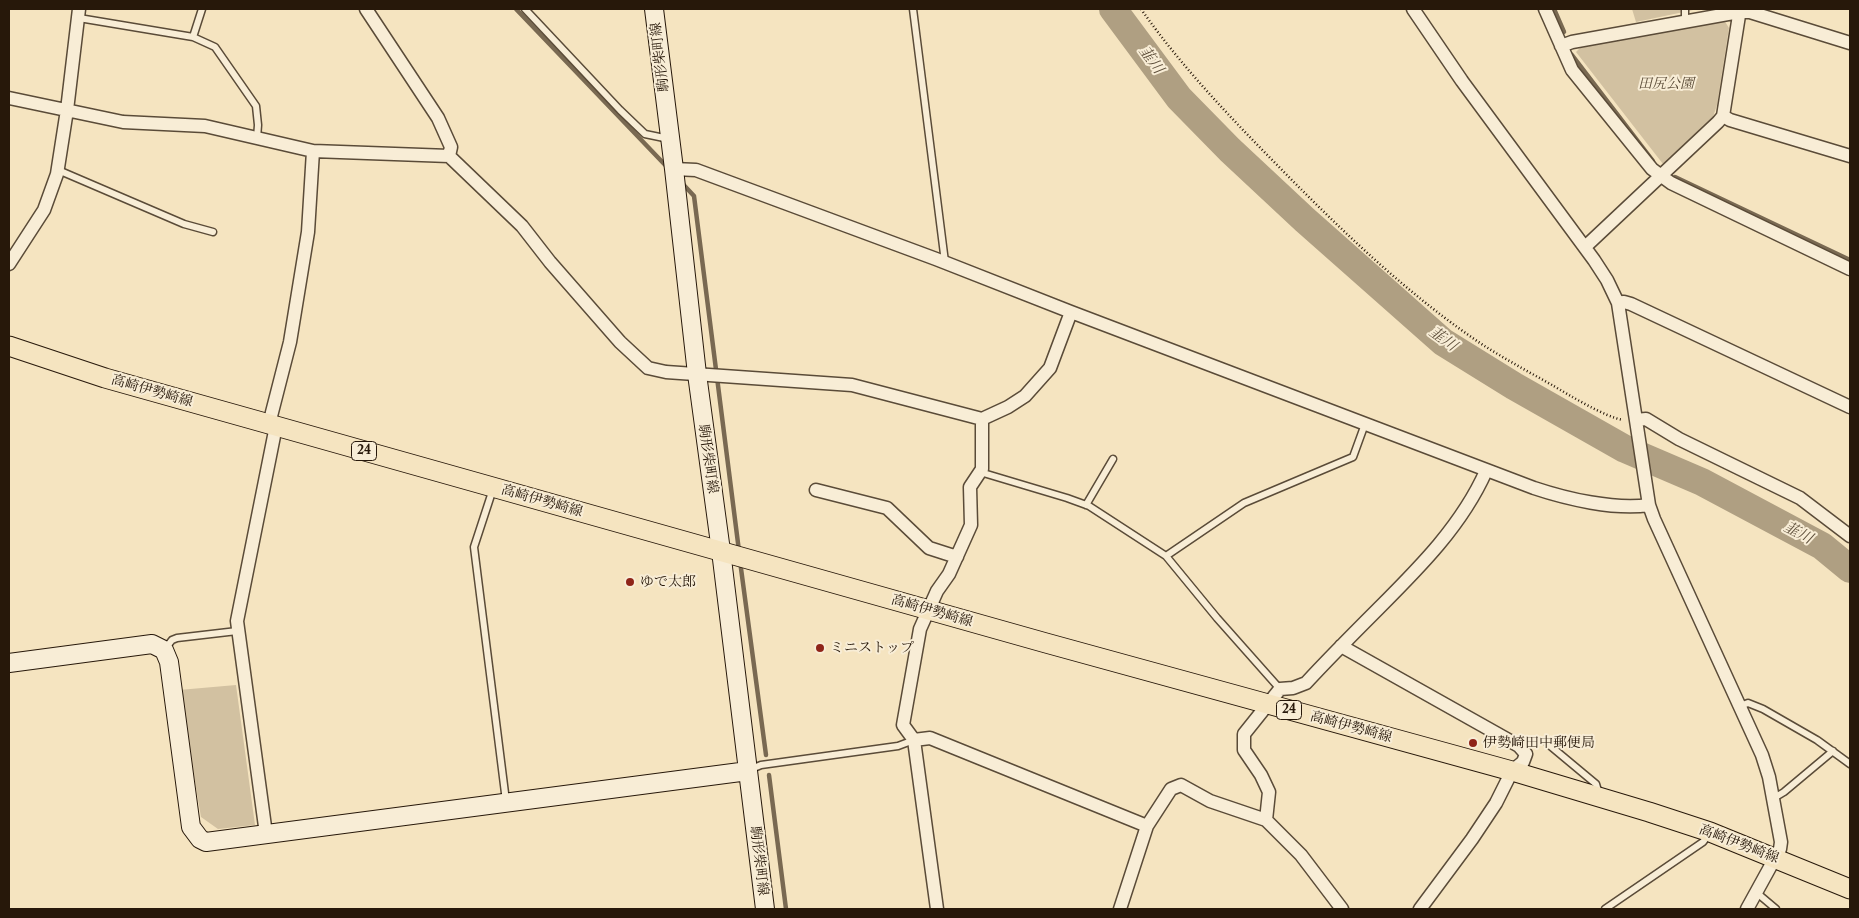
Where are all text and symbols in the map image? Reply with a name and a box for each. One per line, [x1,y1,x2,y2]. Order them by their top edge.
street label: 駒形柴町線 [647,21,673,93]
water label: 韮川 [1135,43,1167,77]
park label: 田尻公園 [1638,76,1694,92]
water label: 韮川 [1426,323,1460,355]
street label: 高崎伊勢崎線 [109,371,195,411]
street label: 駒形柴町線 [695,423,721,495]
road number: 24 [352,442,376,461]
street label: 高崎伊勢崎線 [499,481,585,521]
water label: 韮川 [1781,518,1815,548]
place label: ゆで太郎 [640,574,696,590]
marker: ゆで太郎 [624,576,636,588]
street label: 高崎伊勢崎線 [889,591,975,631]
place label: ミニストップ [830,640,914,656]
marker: ミニストップ [814,642,826,654]
road number: 24 [1276,700,1302,720]
street label: 高崎伊勢崎線 [1308,708,1394,746]
place label: 伊勢崎田中郵便局 [1483,735,1595,751]
marker: 伊勢崎田中郵便局 [1467,737,1479,749]
street label: 高崎伊勢崎線 [1697,821,1781,867]
street label: 駒形柴町線 [746,825,772,897]

